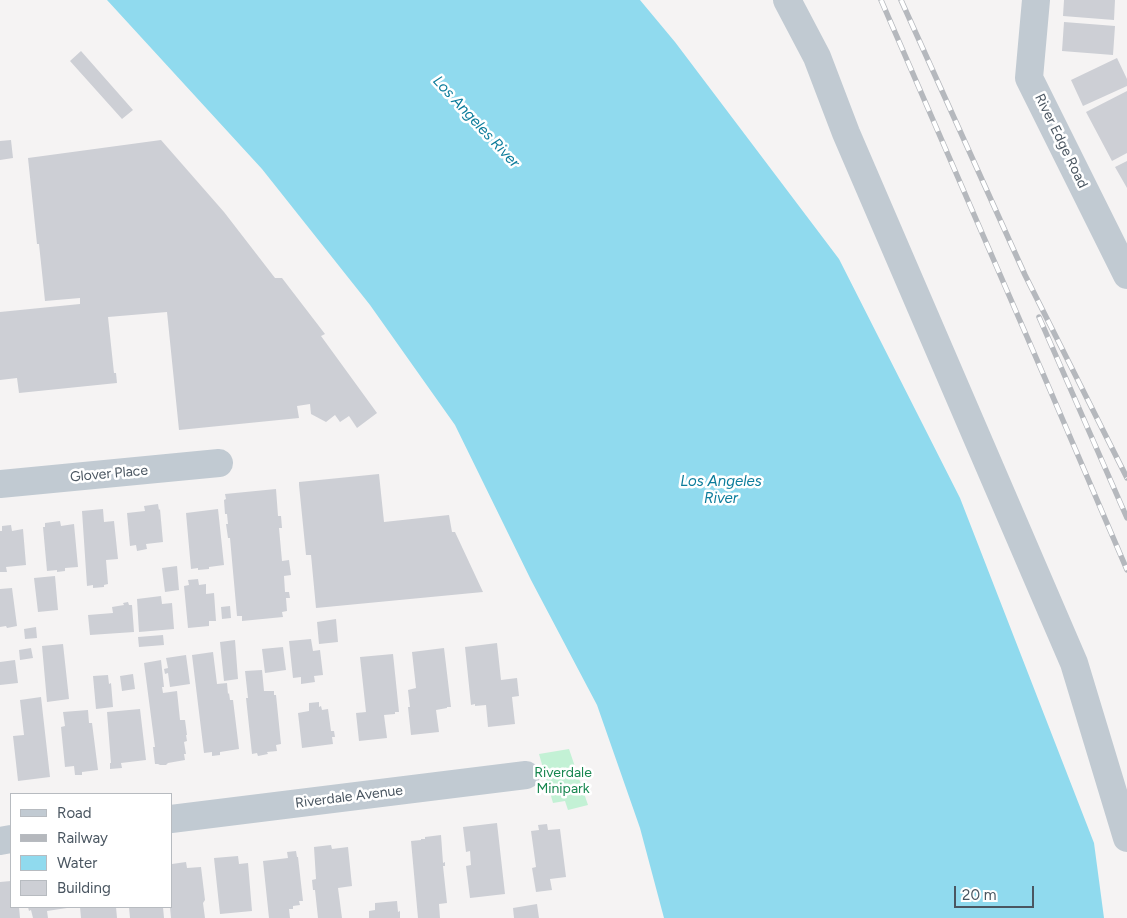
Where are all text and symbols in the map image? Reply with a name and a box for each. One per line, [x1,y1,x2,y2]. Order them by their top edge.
water label: Los Angeles River [429,72,523,172]
street label: River Edge Road [1031,91,1091,191]
street label: Glover Place [69,462,149,486]
water label: Los Angeles River [680,473,762,508]
park label: Riverdale Minipark [534,765,592,798]
street label: Riverdale Avenue [294,782,404,812]
legend [10,793,172,908]
text: Road [57,804,92,822]
text: Railway [57,829,108,847]
text: Water [57,854,97,872]
scale bar [957,876,1037,908]
text: Building [57,879,111,897]
text: 20 m [962,886,996,904]

